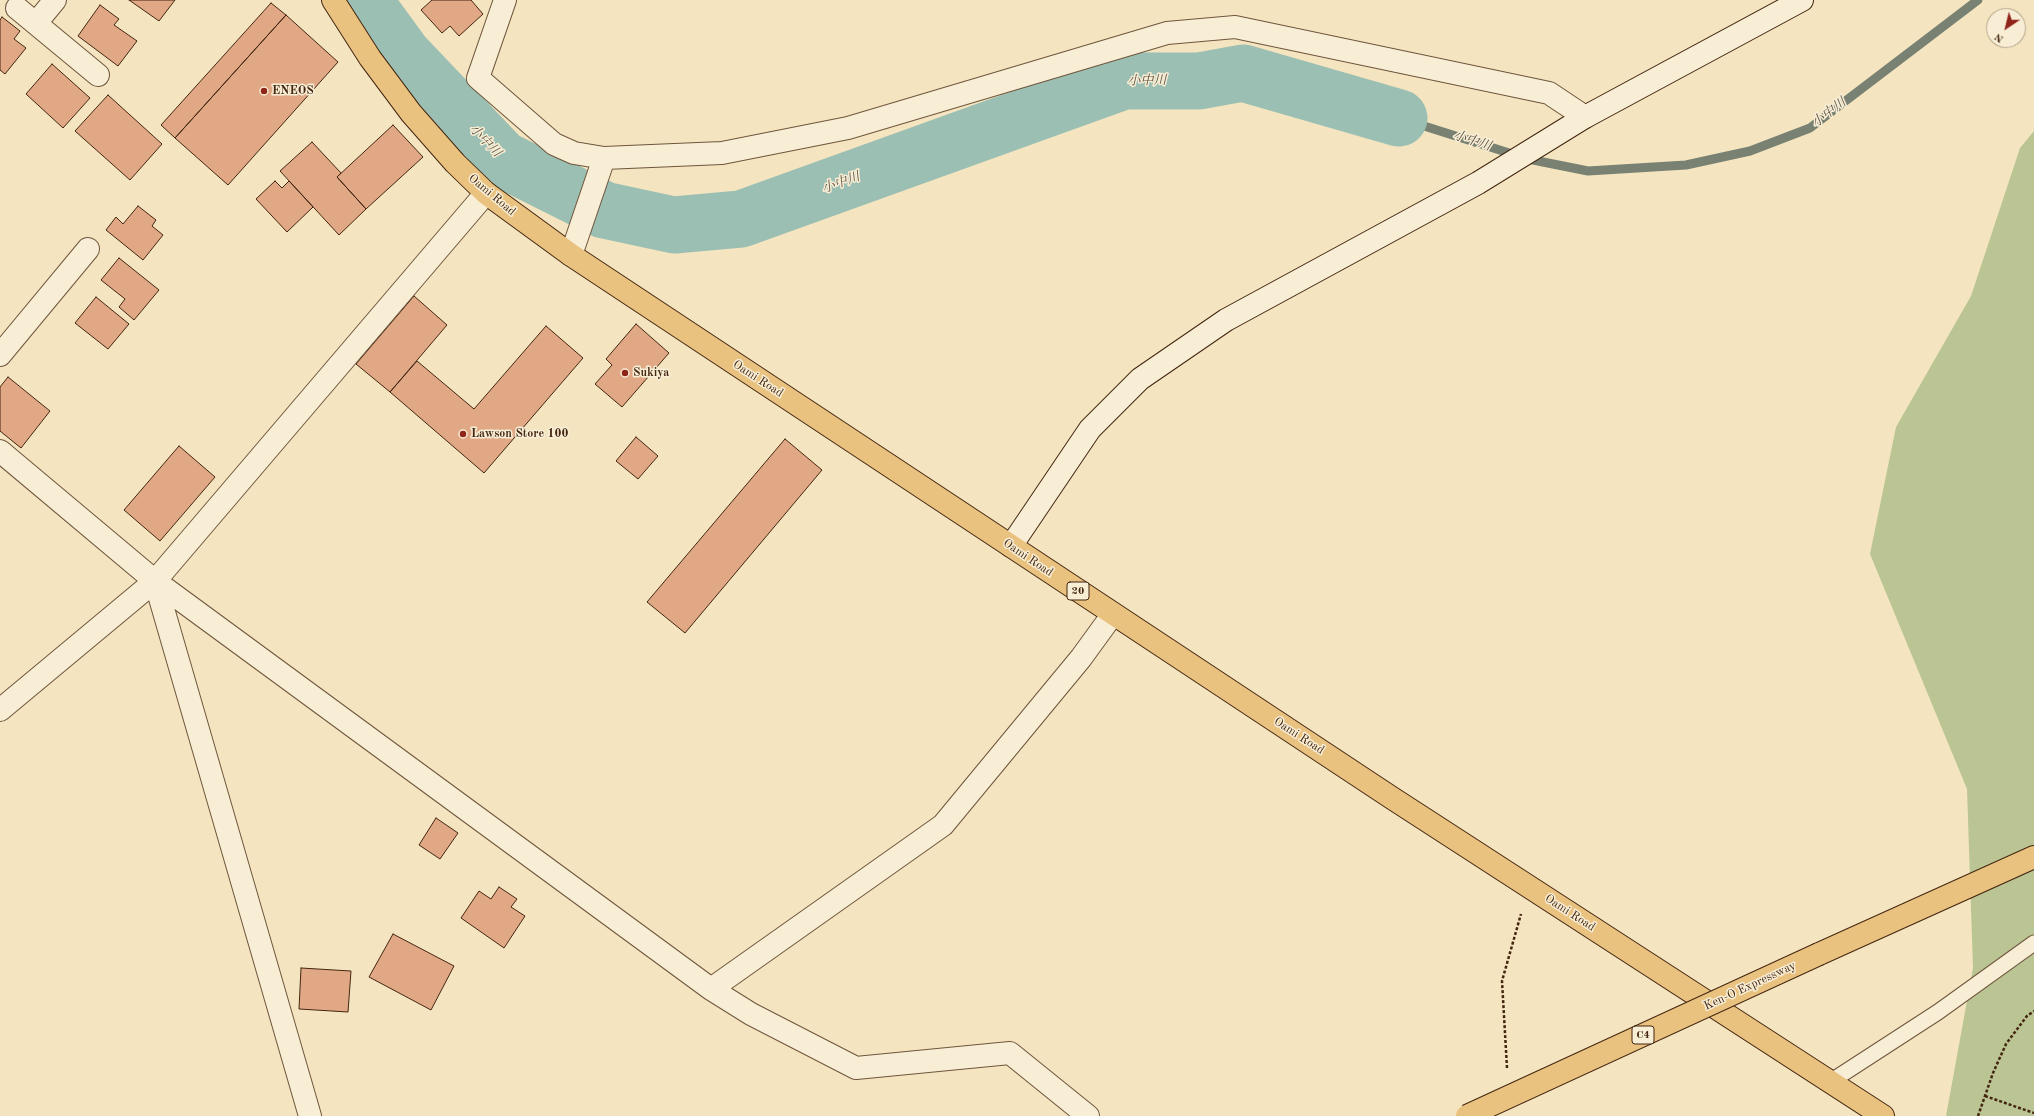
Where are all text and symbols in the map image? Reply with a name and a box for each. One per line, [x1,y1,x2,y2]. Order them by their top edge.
north arrow [1986,8,2026,48]
text: N [1993,31,2006,44]
water label: 小中川 [1127,73,1167,89]
place label: ENEOS [272,84,314,98]
marker: ENEOS [259,86,269,96]
water label: 小中川 [1809,95,1849,131]
water label: 小中川 [466,122,504,160]
water label: 小中川 [1451,128,1493,154]
water label: 小中川 [820,169,862,197]
street label: Oami Road [465,171,519,219]
street label: Oami Road [730,357,786,401]
place label: Sukiya [633,366,669,380]
marker: Sukiya [620,368,630,378]
place label: Lawson Store 100 [471,427,568,441]
marker: Lawson Store 100 [458,429,468,439]
street label: Oami Road [1000,536,1056,580]
road number: 20 [1067,582,1089,600]
street label: Oami Road [1271,714,1327,758]
street label: Oami Road [1542,891,1598,935]
street label: Ken-O Expressway [1702,958,1798,1014]
road number: C4 [1632,1026,1654,1044]

